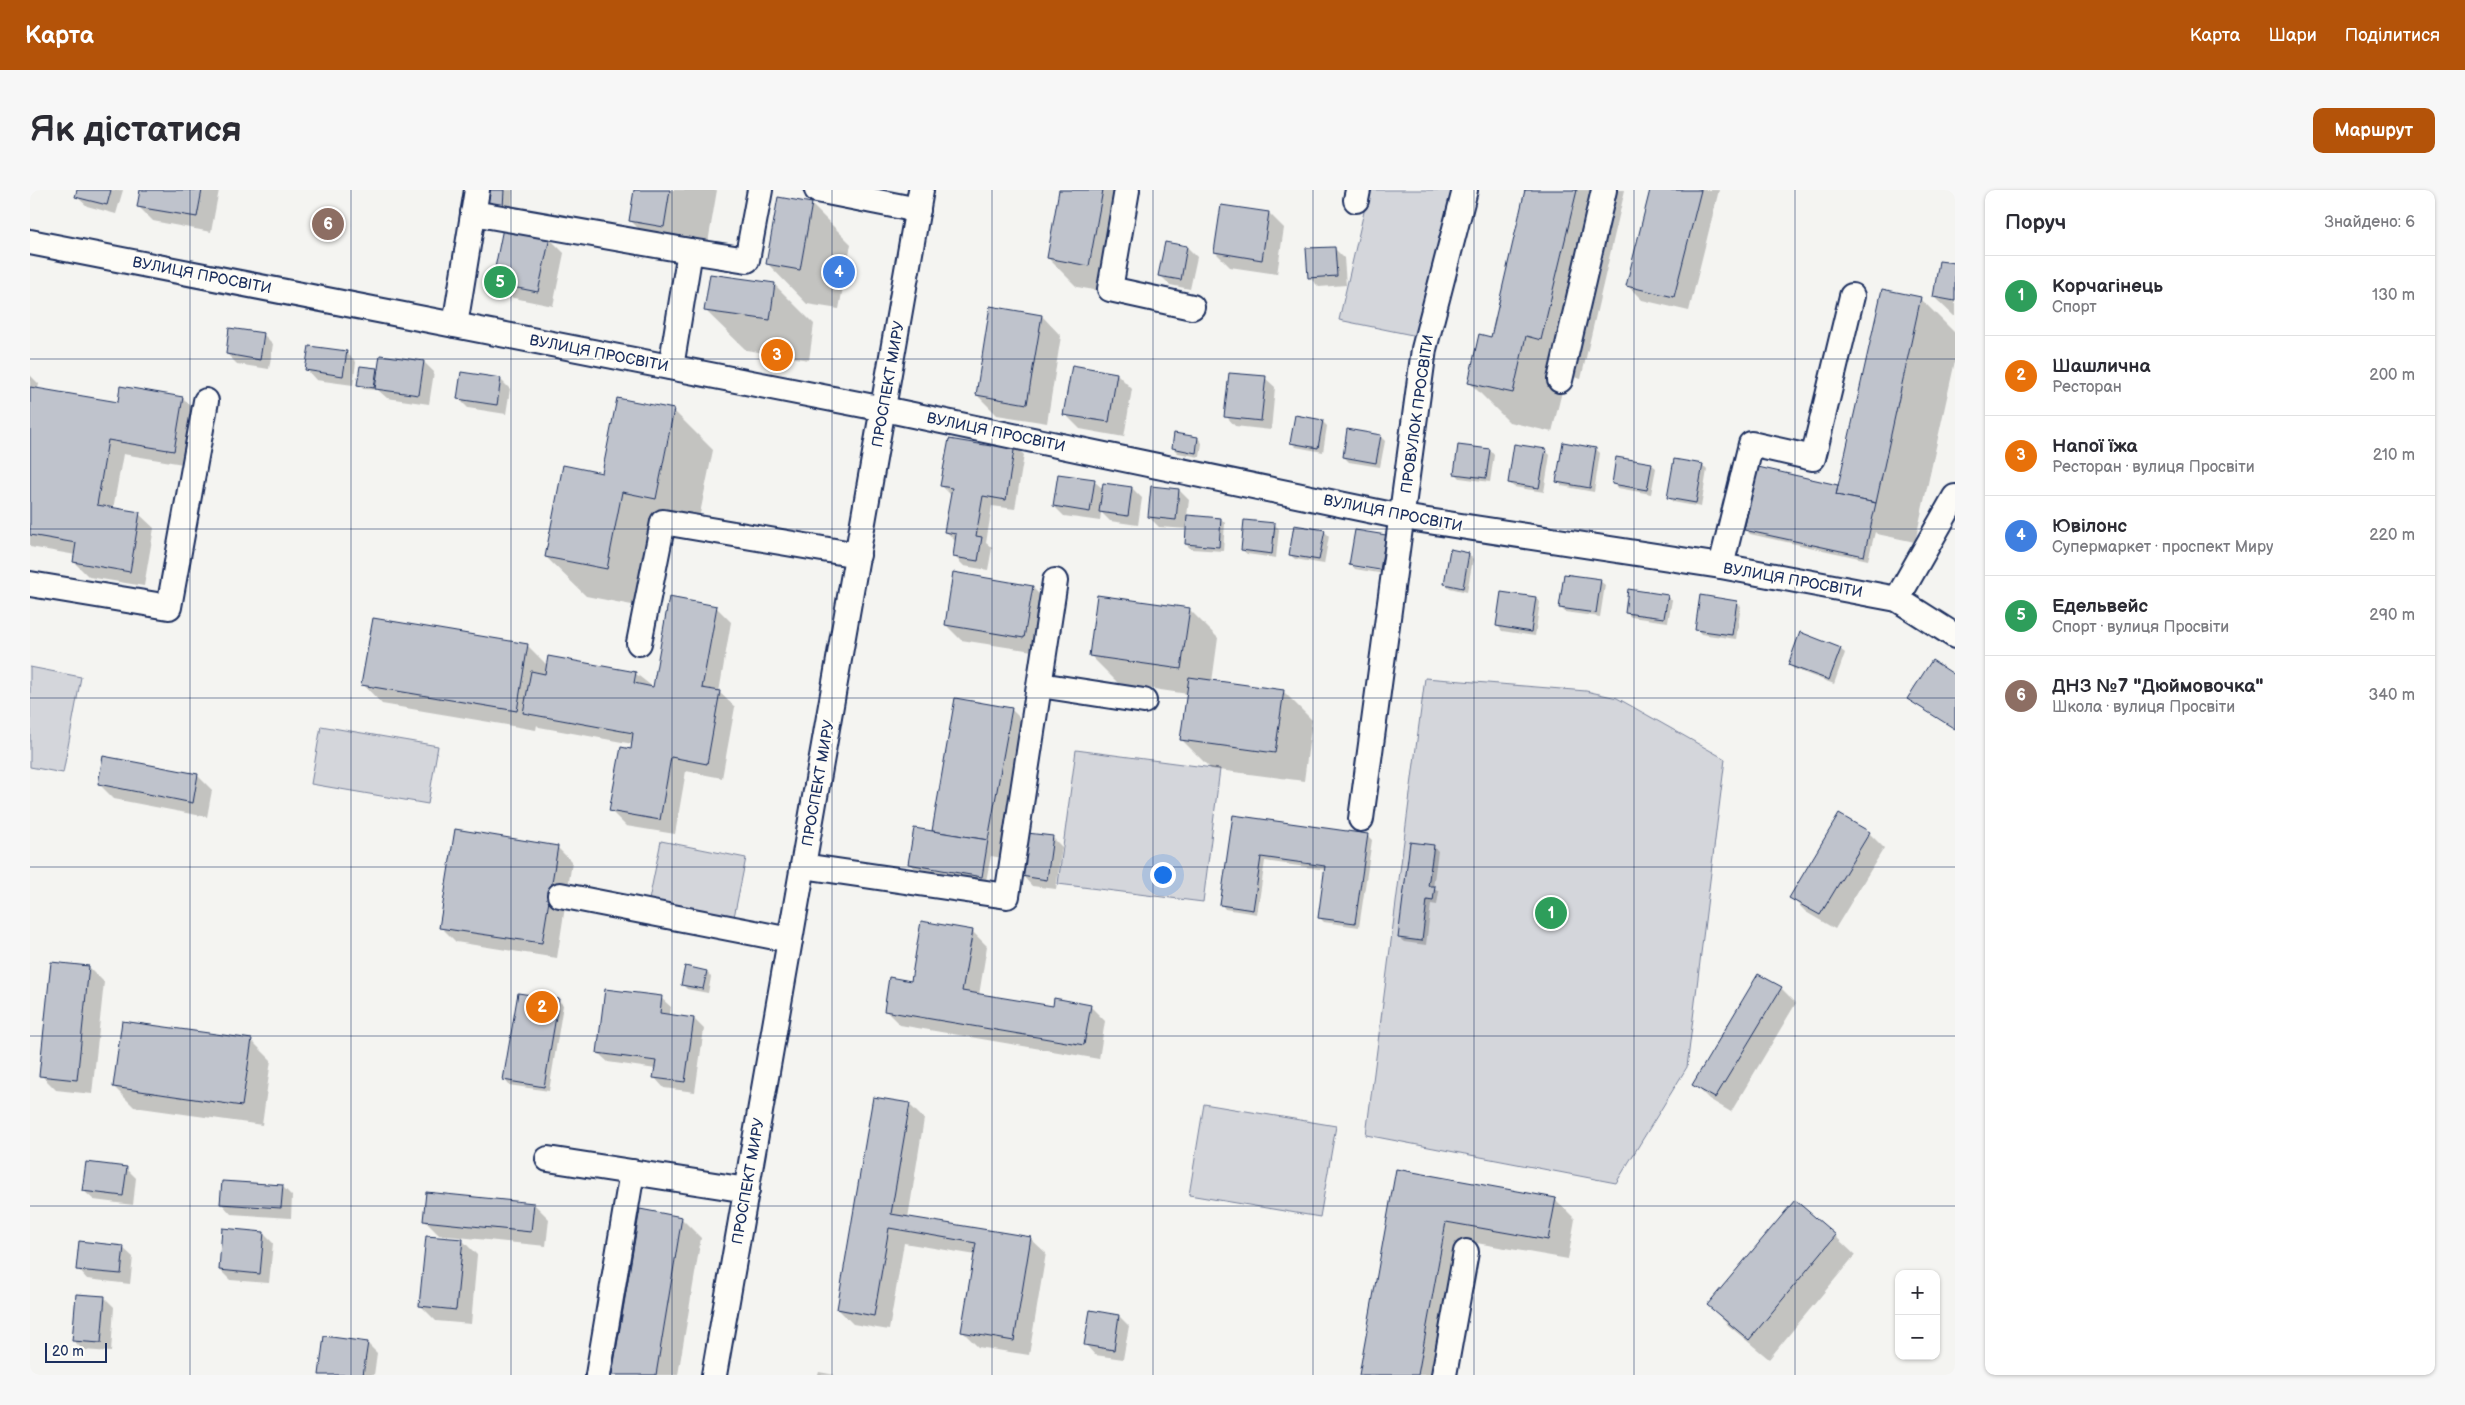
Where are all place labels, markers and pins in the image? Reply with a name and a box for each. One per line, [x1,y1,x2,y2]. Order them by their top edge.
pin: 6 [312,205,344,243]
pin: 4 [823,253,855,291]
pin: 5 [484,263,516,301]
pin: 3 [761,336,793,374]
pin: 1 [1535,894,1567,932]
pin: 2 [526,988,558,1026]

